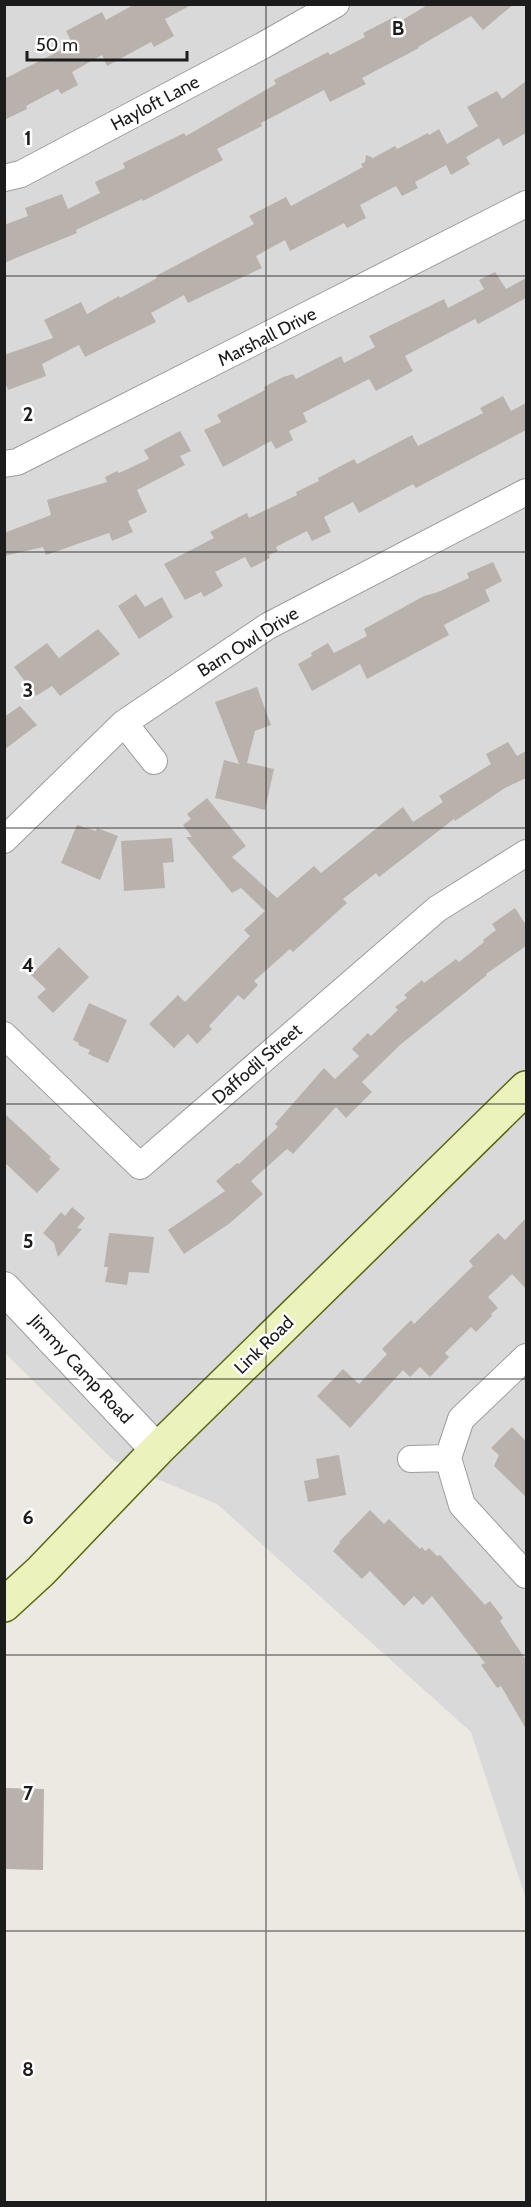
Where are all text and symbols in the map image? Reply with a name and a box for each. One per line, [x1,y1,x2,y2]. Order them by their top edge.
text: B [392,16,404,40]
scale bar [27,24,188,62]
text: 50 m [36,34,78,56]
street label: Hayloft Lane [107,71,203,135]
text: 1 [24,126,32,150]
street label: Marshall Drive [214,303,320,371]
text: 2 [23,402,33,426]
street label: Barn Owl Drive [194,602,302,682]
text: 3 [23,678,33,702]
text: 4 [22,953,34,977]
street label: Daffodil Street [208,1019,306,1109]
text: 5 [23,1229,33,1253]
street label: Jimmy Camp Road [24,1309,137,1428]
street label: Link Road [230,1311,298,1379]
text: 6 [22,1505,34,1529]
text: 7 [23,1781,34,1805]
text: 8 [22,2057,34,2081]

